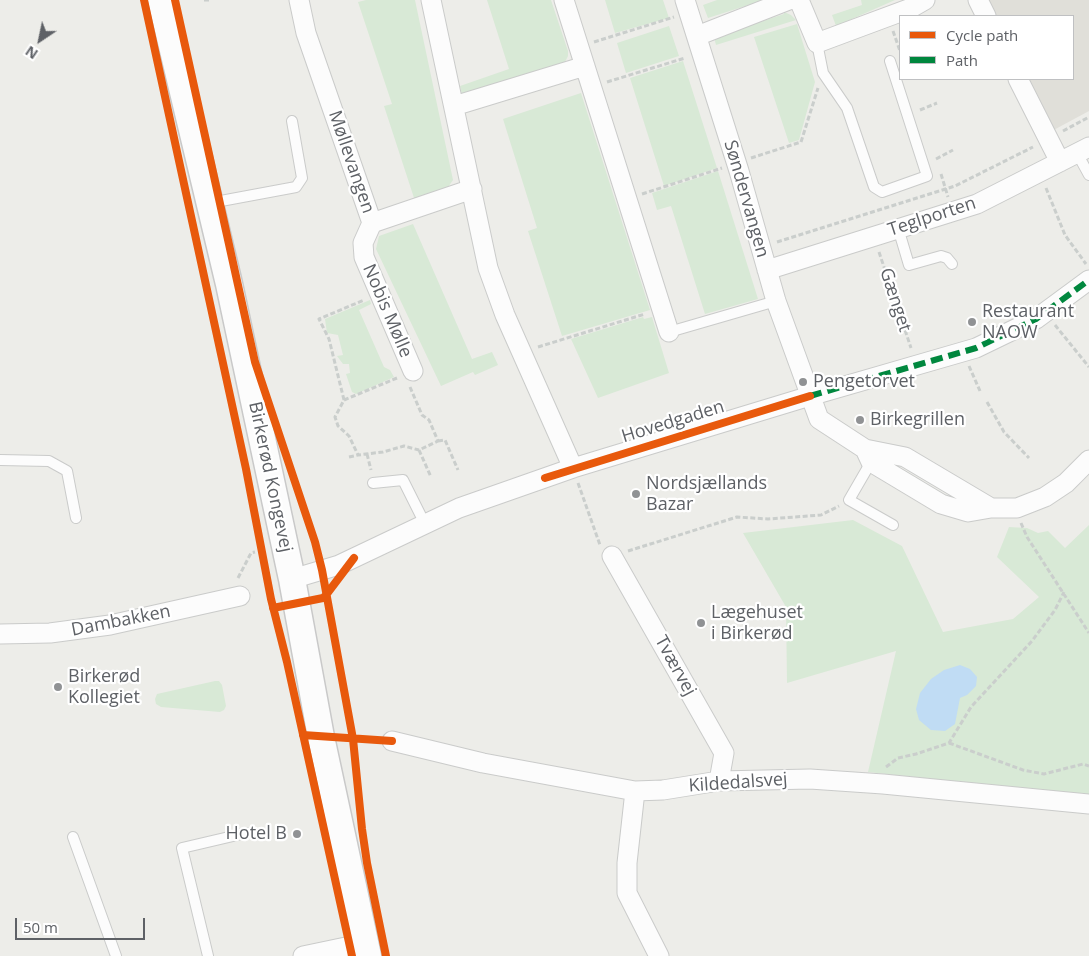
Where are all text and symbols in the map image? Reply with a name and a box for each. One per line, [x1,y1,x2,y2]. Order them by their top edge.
north arrow [15,15,65,65]
legend [899,15,1074,80]
text: Cycle path [946,25,1018,45]
text: N [21,42,41,64]
text: Path [946,50,978,70]
street label: Møllevangen [323,108,379,216]
street label: Søndervangen [719,138,773,260]
street label: Teglporten [885,193,979,241]
street label: Nobis Mølle [358,261,416,361]
street label: Gænget [875,265,915,335]
place label: Restaurant NAOW [982,301,1074,344]
marker: Restaurant NAOW [966,316,978,328]
place label: Pengetorvet [813,371,915,393]
marker: Pengetorvet [797,376,809,388]
street label: Hovedgaden [619,396,727,448]
street label: Birkerød Kongevej [243,400,297,554]
place label: Birkegrillen [870,409,965,431]
marker: Birkegrillen [854,414,866,426]
place label: Nordsjællands Bazar [646,473,767,516]
marker: Nordsjællands Bazar [630,488,642,500]
street label: Dambakken [69,601,173,641]
place label: Lægehuset i Birkerød [711,602,803,644]
marker: Lægehuset i Birkerød [695,617,707,629]
street label: Tværvej [650,632,700,700]
place label: Birkerød Kollegiet [68,666,140,709]
marker: Birkerød Kollegiet [52,681,64,693]
street label: Kildedalsvej [688,769,788,797]
place label: Hotel B [226,823,287,845]
marker: Hotel B [291,828,303,840]
scale bar [18,908,148,940]
text: 50 m [23,917,58,937]

